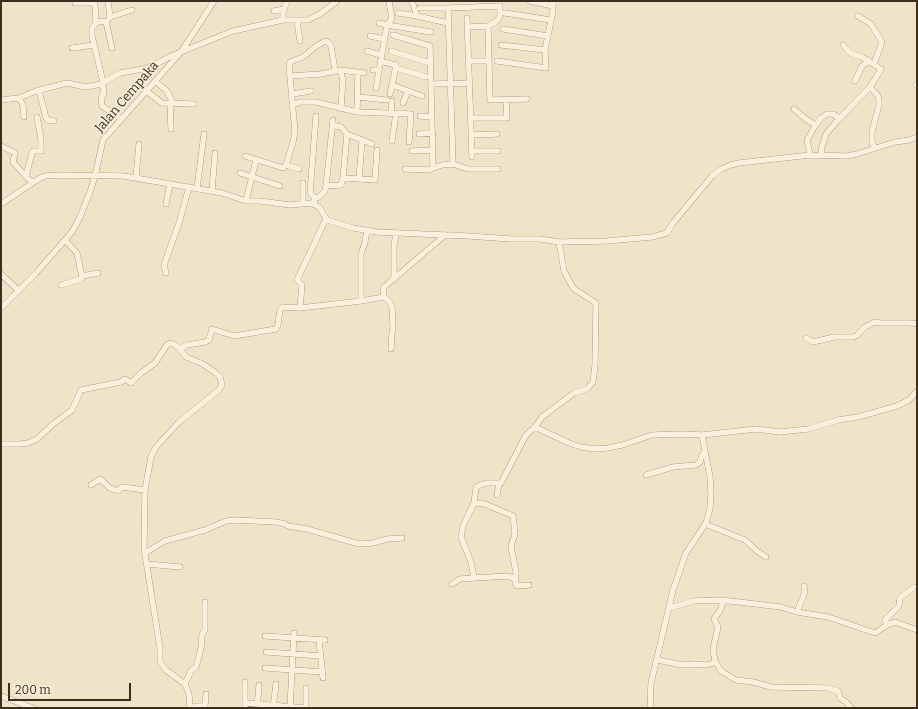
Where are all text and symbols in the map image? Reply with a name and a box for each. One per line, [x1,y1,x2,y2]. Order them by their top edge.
street label: Jalan Cempaka [92,58,162,136]
scale bar [10,675,133,701]
text: 200 m [15,683,51,697]

